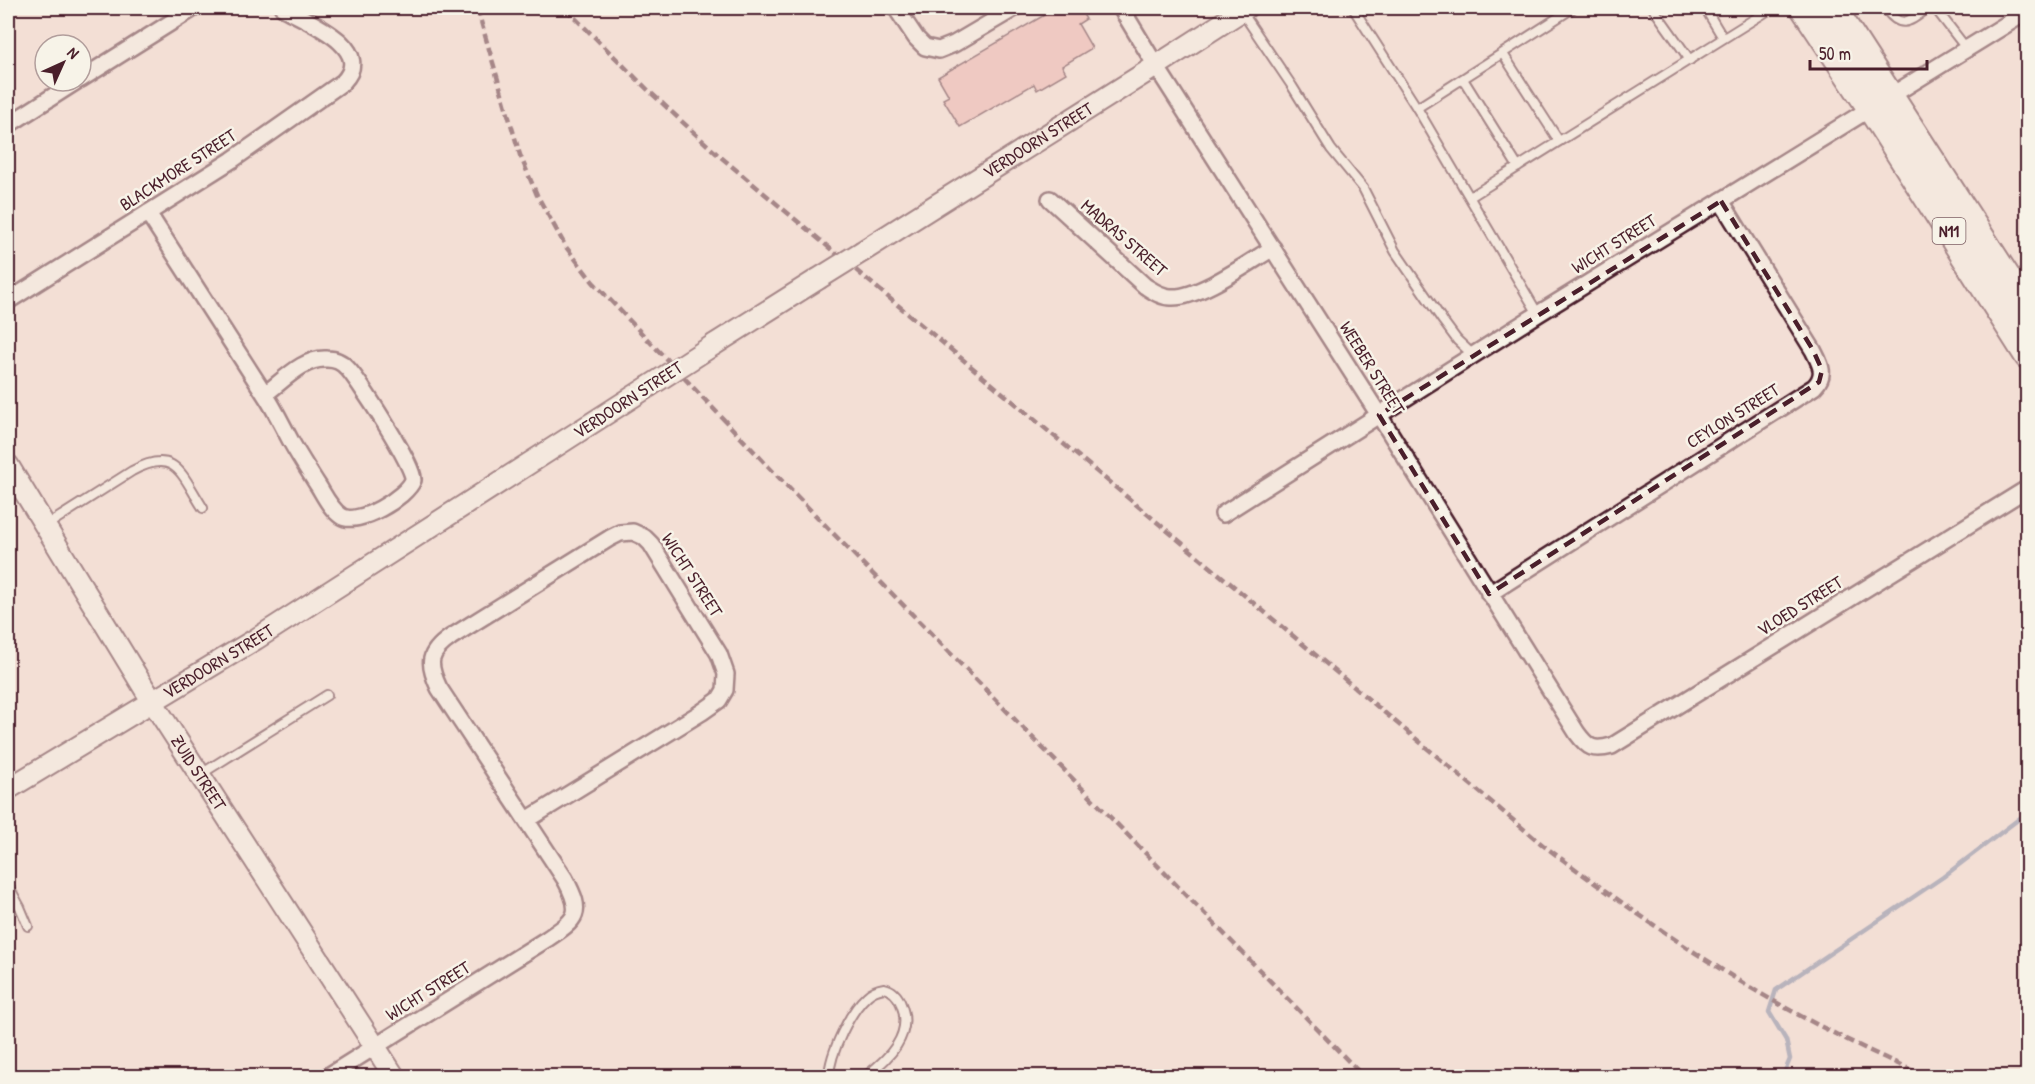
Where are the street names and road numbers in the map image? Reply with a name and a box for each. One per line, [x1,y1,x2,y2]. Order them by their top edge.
street label: VERDOORN STREET [978,96,1098,184]
street label: BLACKMORE STREET [115,122,241,217]
street label: MADRAS STREET [1076,193,1173,282]
street label: WICHT STREET [1567,207,1661,279]
road number: N11 [1932,218,1966,244]
street label: WEEBER STREET [1334,316,1411,420]
street label: VERDOORN STREET [568,355,688,444]
street label: CEYLON STREET [1681,377,1785,454]
street label: WICHT STREET [656,528,729,622]
street label: VLOED STREET [1752,569,1848,642]
street label: VERDOORN STREET [158,617,279,705]
street label: ZUID STREET [165,730,233,816]
street label: WICHT STREET [381,954,475,1026]

